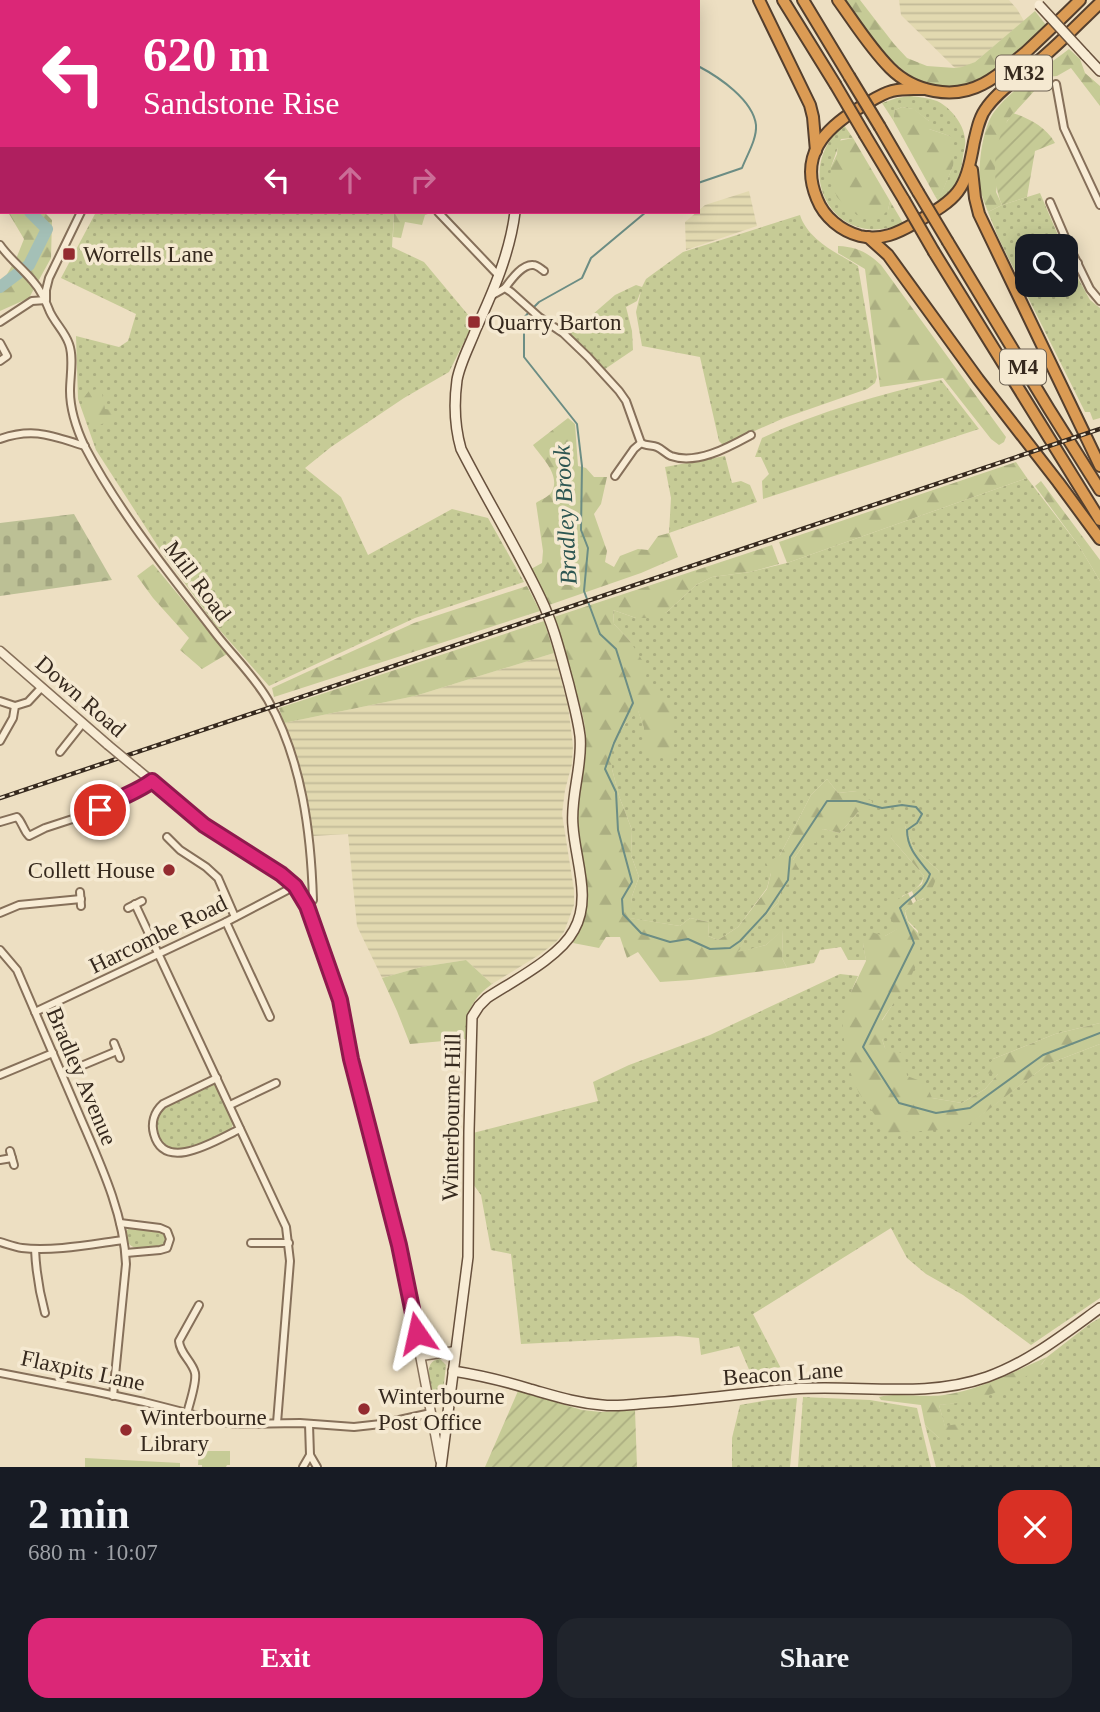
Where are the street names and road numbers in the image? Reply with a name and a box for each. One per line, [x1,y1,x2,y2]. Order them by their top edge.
road number: M32 [996,56,1052,90]
road number: M4 [1000,350,1046,384]
street label: Mill Road [159,536,236,627]
street label: Down Road [31,651,131,742]
street label: Harcombe Road [85,890,232,979]
street label: Bradley Avenue [41,1004,122,1149]
street label: Winterbourne Hill [438,1033,465,1201]
street label: Flaxpits Lane [19,1345,147,1396]
street label: Beacon Lane [722,1357,844,1390]

